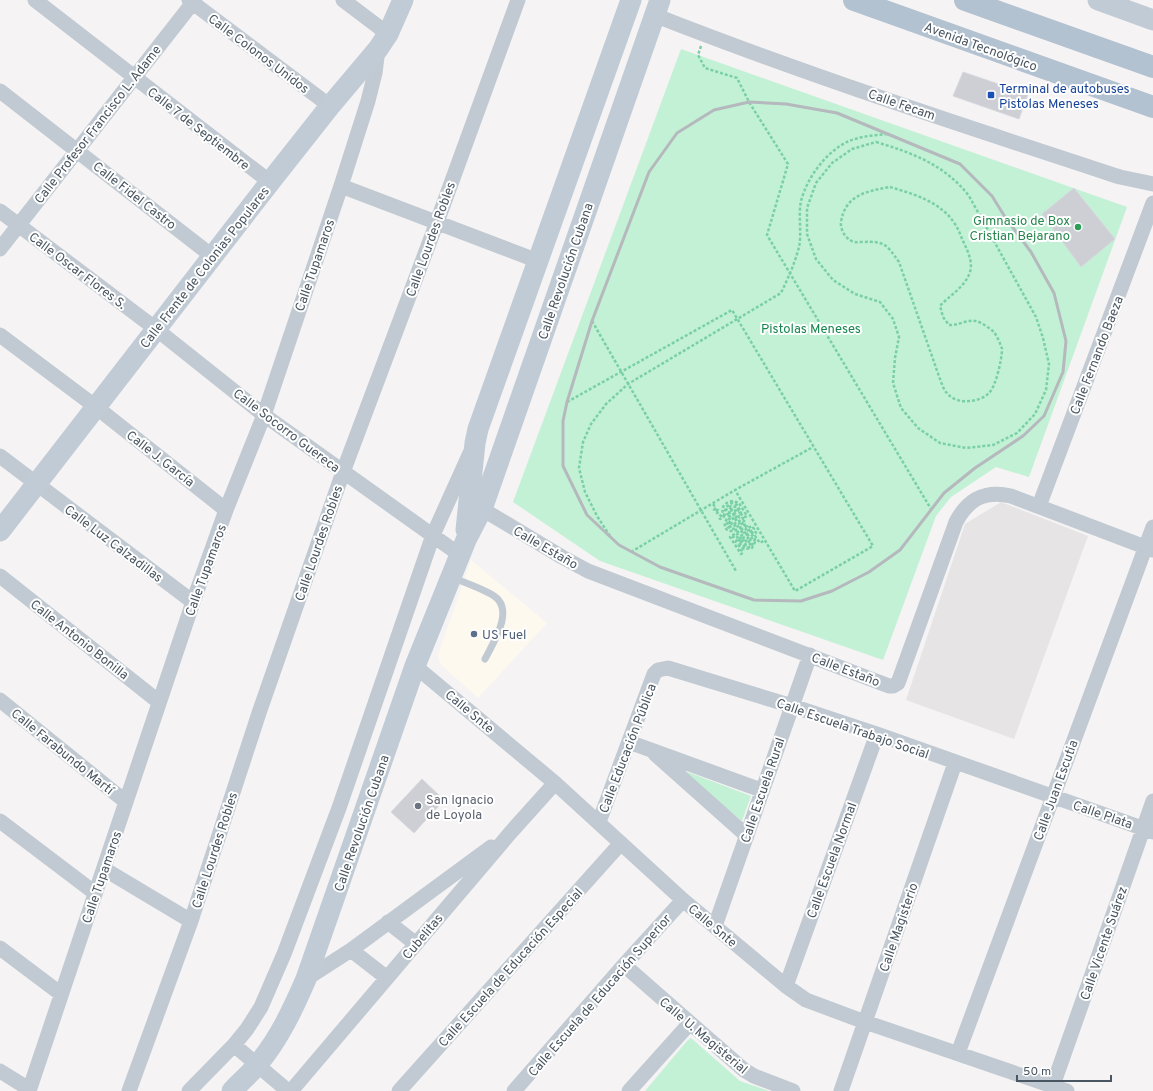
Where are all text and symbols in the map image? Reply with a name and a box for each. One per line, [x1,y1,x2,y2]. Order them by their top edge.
street label: Calle Colonos Unidos [204,11,311,98]
street label: Avenida Tecnológico [922,20,1039,76]
street label: Calle Profesor Francisco L. Adame [32,43,165,208]
place label: Terminal de autobuses Pistolas Meneses [999,82,1130,113]
street label: Calle 7 de Septiembre [144,85,252,174]
street label: Calle Fecam [866,87,937,125]
marker: Terminal de autobuses Pistolas Meneses [986,90,996,100]
street label: Calle Fidel Castro [89,159,179,234]
street label: Calle Lourdes Robles [404,180,460,299]
street label: Calle Frente de Colonias Populares [137,184,274,352]
street label: Calle Revolución Cubana [536,201,598,342]
place label: Gimnasio de Box Cristian Bejarano [969,214,1070,245]
street label: Calle Tupamaros [293,217,339,314]
marker: Gimnasio de Box Cristian Bejarano [1073,222,1083,232]
street label: Calle Oscar Flores S. [25,230,129,313]
street label: Calle Fernando Baeza [1068,294,1128,417]
park label: Pistolas Meneses [761,322,861,338]
street label: Calle Socorro Guereca [229,386,342,477]
street label: Calle J. García [123,428,197,491]
street label: Calle Lourdes Robles [293,484,347,604]
street label: Calle Luz Calzadillas [60,502,165,587]
street label: Calle Tupamaros [183,523,231,619]
street label: Calle Estaño [510,524,580,574]
street label: Calle Antonio Bonilla [26,597,131,684]
place label: US Fuel [482,628,526,644]
marker: US Fuel [469,629,479,639]
street label: Calle Estaño [809,650,882,691]
street label: Calle Educación Pública [597,682,661,816]
street label: Calle Snte [441,688,496,738]
street label: Calle Escuela Trabajo Social [774,696,931,764]
street label: Calle Farabundo Martí [7,706,118,800]
street label: Calle Escuela Rural [738,736,789,845]
street label: Calle Juan Escutia [1031,738,1083,843]
street label: Calle Revolución Cubana [332,753,394,894]
street label: Calle Lourdes Robles [190,790,242,911]
place label: San Ignacio de Loyola [426,793,494,824]
street label: Calle Plata [1070,798,1134,834]
street label: Calle Escuela Normal [804,800,861,921]
marker: San Ignacio de Loyola [413,801,423,811]
street label: Calle Tupamaros [80,829,126,926]
street label: Calle Magisterio [877,881,923,974]
street label: Calle Vicente Suárez [1078,885,1132,1003]
street label: Calle Escuela de Educación Especial [436,886,587,1051]
street label: Calle Snte [684,902,739,952]
street label: Cubelitas [400,911,447,963]
street label: Calle Escuela de Educación Superior [526,912,675,1081]
street label: Calle U. Magisterial [655,995,750,1078]
scale bar [1017,1057,1111,1083]
text: 50 m [1023,1064,1051,1080]

